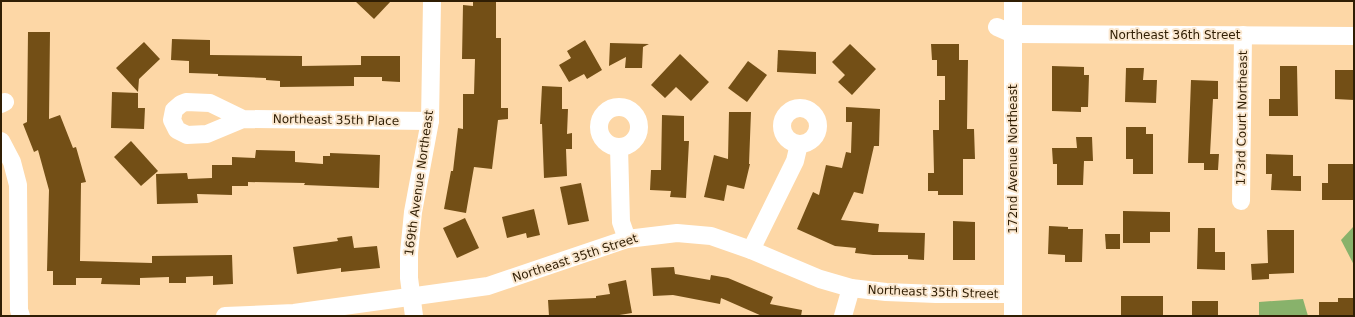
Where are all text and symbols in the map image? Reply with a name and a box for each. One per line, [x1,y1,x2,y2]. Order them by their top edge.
street label: Northeast 36th Street [1110,28,1241,42]
street label: 173rd Court Northeast [1234,50,1250,186]
street label: 172nd Avenue Northeast [1006,84,1020,234]
street label: 169th Avenue Northeast [402,109,436,257]
street label: Northeast 35th Place [273,112,399,128]
street label: Northeast 35th Street [511,231,640,285]
street label: Northeast 35th Street [867,283,999,301]

